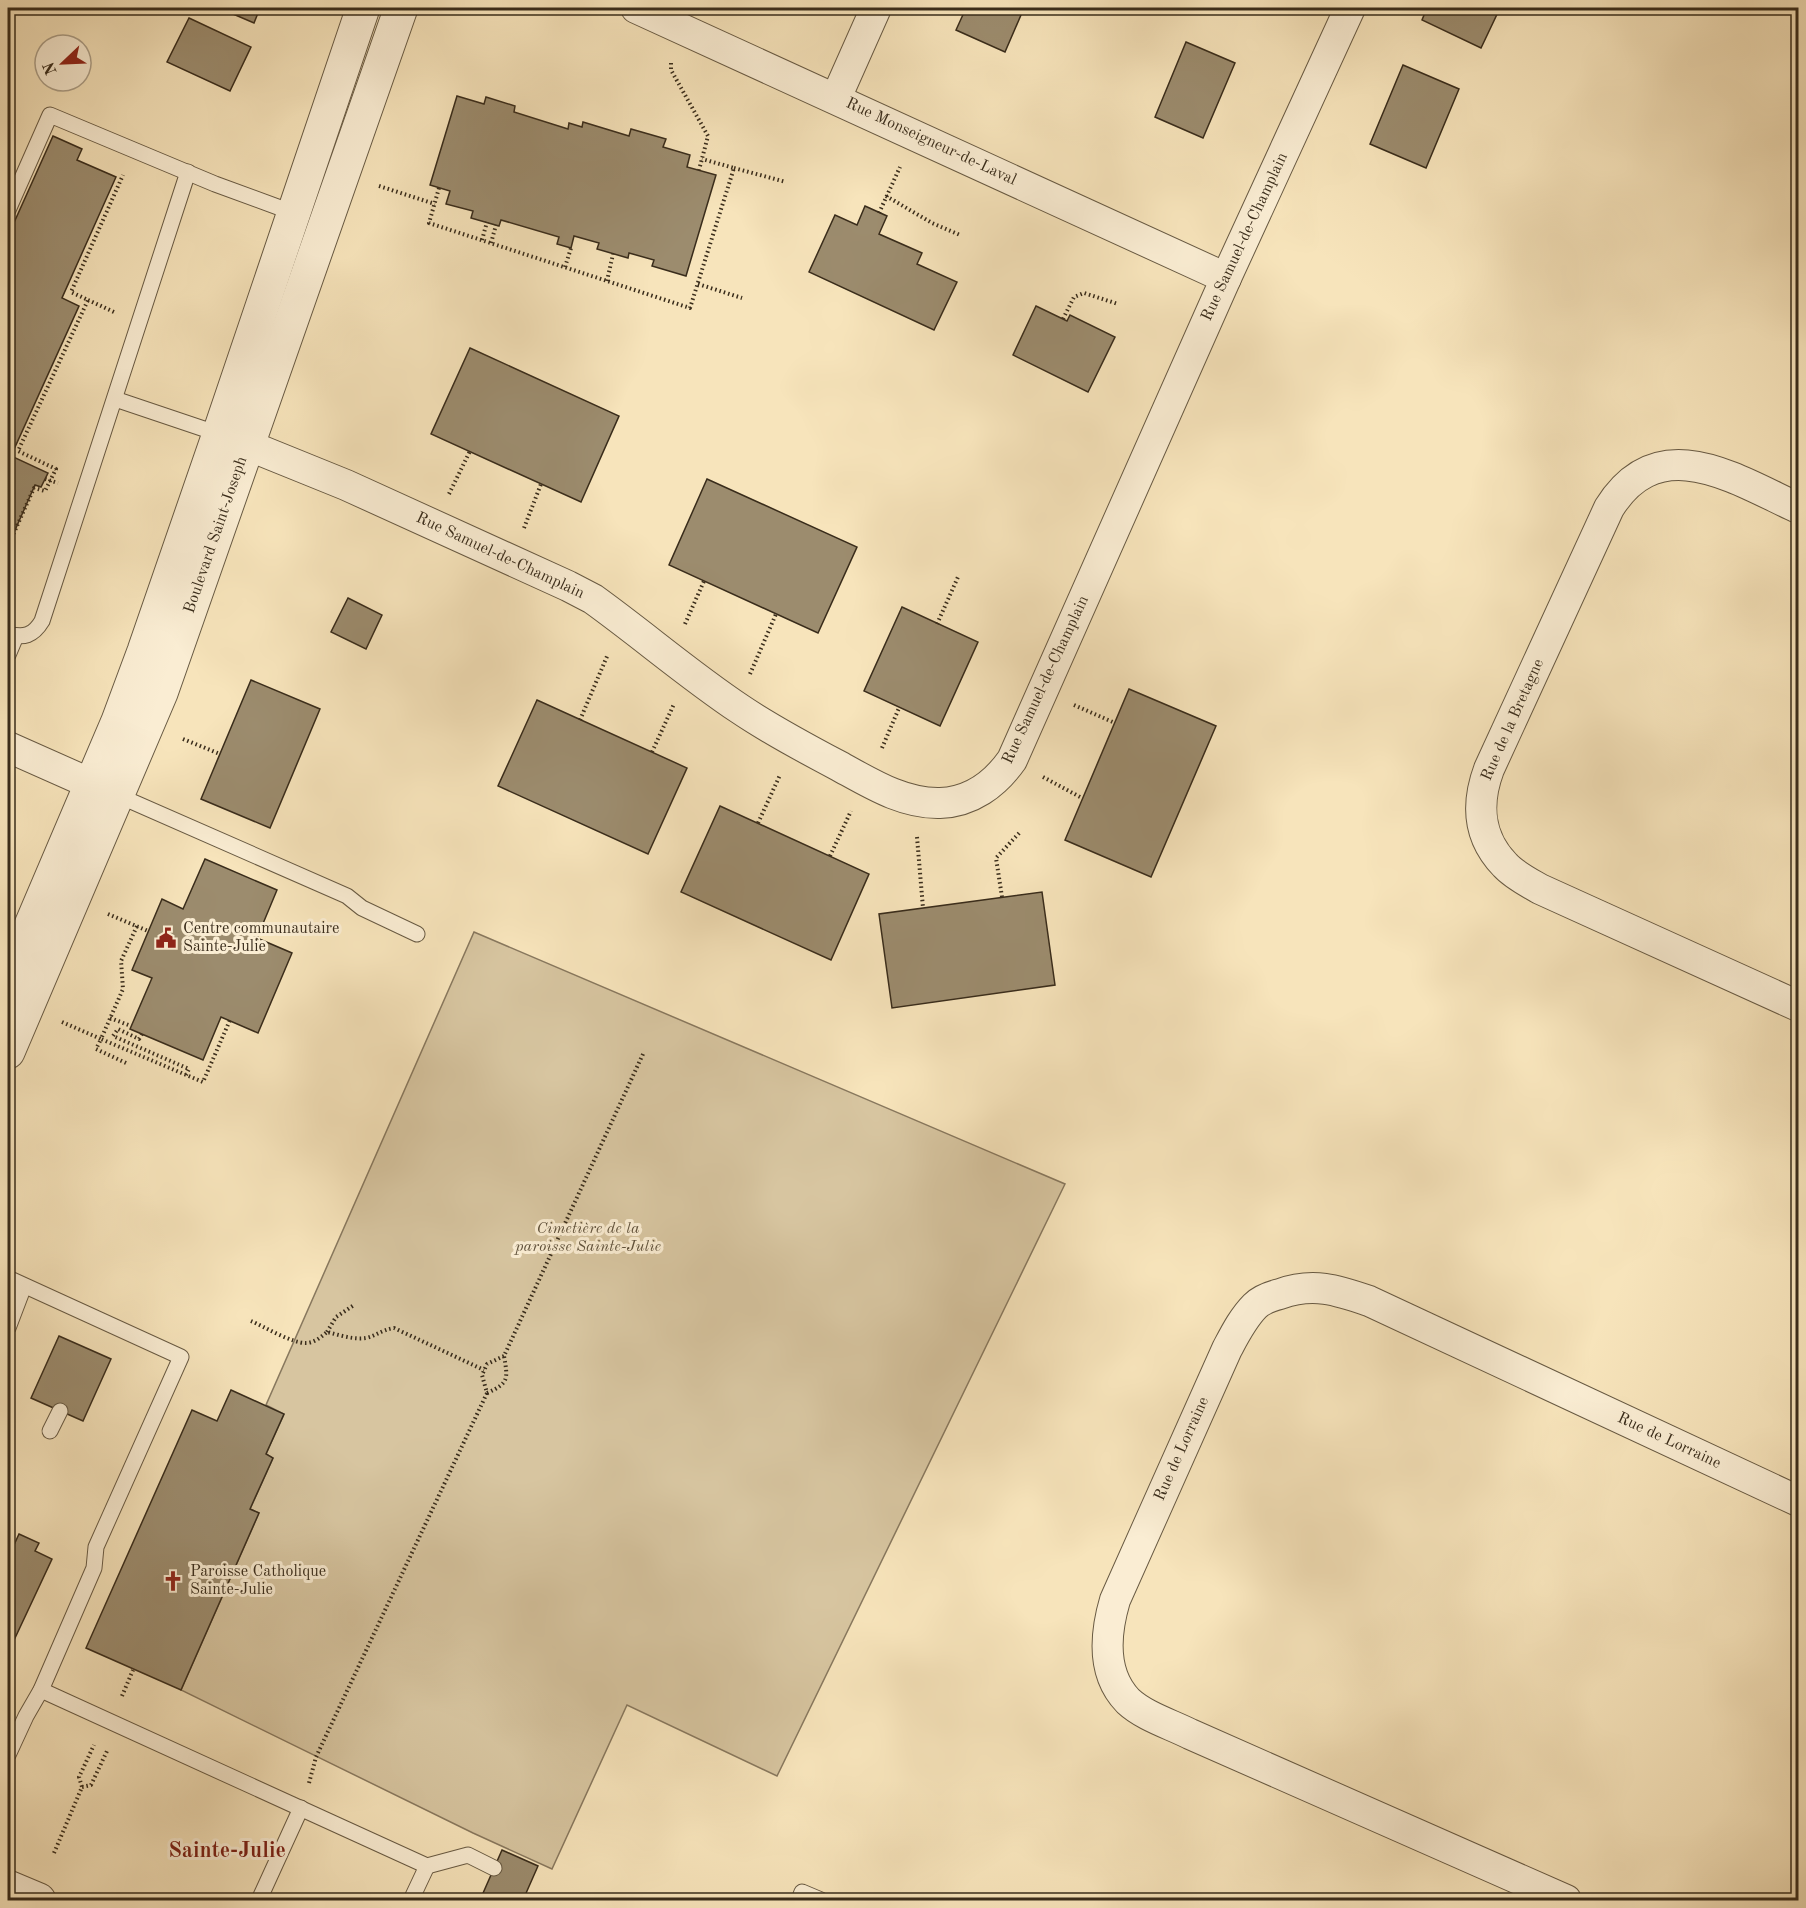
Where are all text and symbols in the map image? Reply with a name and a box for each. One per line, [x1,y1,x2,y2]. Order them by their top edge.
north arrow [33,33,93,93]
text: N [41,59,61,77]
street label: Rue Monseigneur-de-Laval [843,95,1019,189]
street label: Rue Samuel-de-Champlain [1199,150,1291,324]
street label: Boulevard Saint-Joseph [182,454,250,615]
street label: Rue Samuel-de-Champlain [413,510,587,602]
street label: Rue Samuel-de-Champlain [1000,593,1092,767]
street label: Rue de la Bretagne [1479,657,1547,783]
place label: Centre communautaire Sainte-Julie [183,921,339,955]
public building icon: Centre communautaire Sainte-Julie [154,926,178,950]
park label: Cimetière de la paroisse Sainte-Julie [513,1221,662,1255]
street label: Rue de Lorraine [1152,1395,1212,1503]
street label: Rue de Lorraine [1615,1410,1723,1472]
place label: Paroisse Catholique Sainte-Julie [190,1564,326,1598]
church icon: Paroisse Catholique Sainte-Julie [161,1569,185,1593]
district label: Sainte-Julie [168,1840,286,1862]

